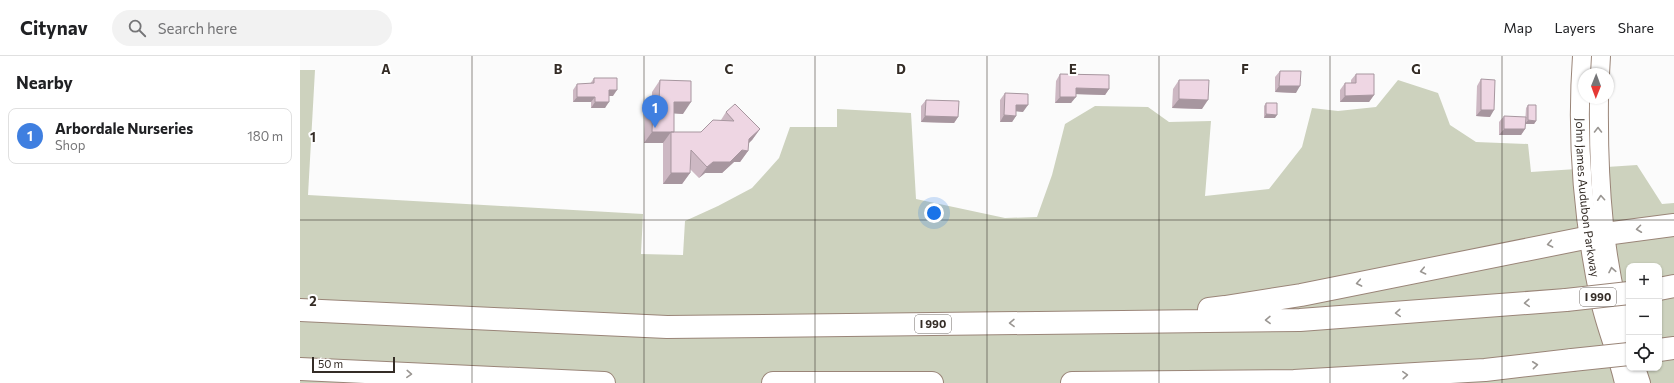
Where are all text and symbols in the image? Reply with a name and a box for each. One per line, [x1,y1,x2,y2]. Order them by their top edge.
search box [112,10,392,46]
text: Citynav [20,16,88,39]
icon: search [126,17,148,39]
text: Search here [158,19,237,37]
text: Map [1504,19,1532,36]
text: Layers [1554,19,1596,36]
text: Share [1618,19,1654,36]
text: A [381,61,391,77]
text: B [554,61,563,77]
text: C [725,61,734,77]
text: D [896,61,906,77]
text: E [1069,61,1077,77]
text: F [1241,61,1249,77]
text: G [1411,61,1421,77]
north arrow [1578,68,1614,104]
text: Nearby [16,72,73,93]
pin: 1 [642,95,668,128]
street label: John James Audubon Parkway [1573,118,1603,278]
text: Arbordale Nurseries [55,119,193,137]
one-way arrow [1594,127,1602,133]
text: 1 [27,128,33,144]
text: 180 m [247,128,283,144]
text: 1 [310,129,316,145]
text: Shop [55,137,86,153]
one-way arrow [1597,195,1606,201]
your location [924,203,944,223]
one-way arrow [1636,225,1642,234]
one-way arrow [1547,240,1553,248]
map controls [1626,263,1662,371]
button: + [1626,263,1662,299]
one-way arrow [1420,266,1426,274]
one-way arrow [1608,267,1616,273]
one-way arrow [1356,279,1363,287]
road number: I 990 [1580,288,1616,306]
text: 2 [309,293,317,309]
one-way arrow [1524,299,1530,308]
button: − [1626,299,1662,335]
one-way arrow [1395,308,1401,317]
road number: I 990 [915,315,951,333]
one-way arrow [1265,316,1271,324]
one-way arrow [1009,319,1015,327]
button: locate [1626,335,1662,371]
scale bar [312,355,395,374]
text: 50 m [318,357,343,370]
one-way arrow [1532,360,1538,369]
one-way arrow [406,370,412,378]
one-way arrow [1402,371,1408,380]

